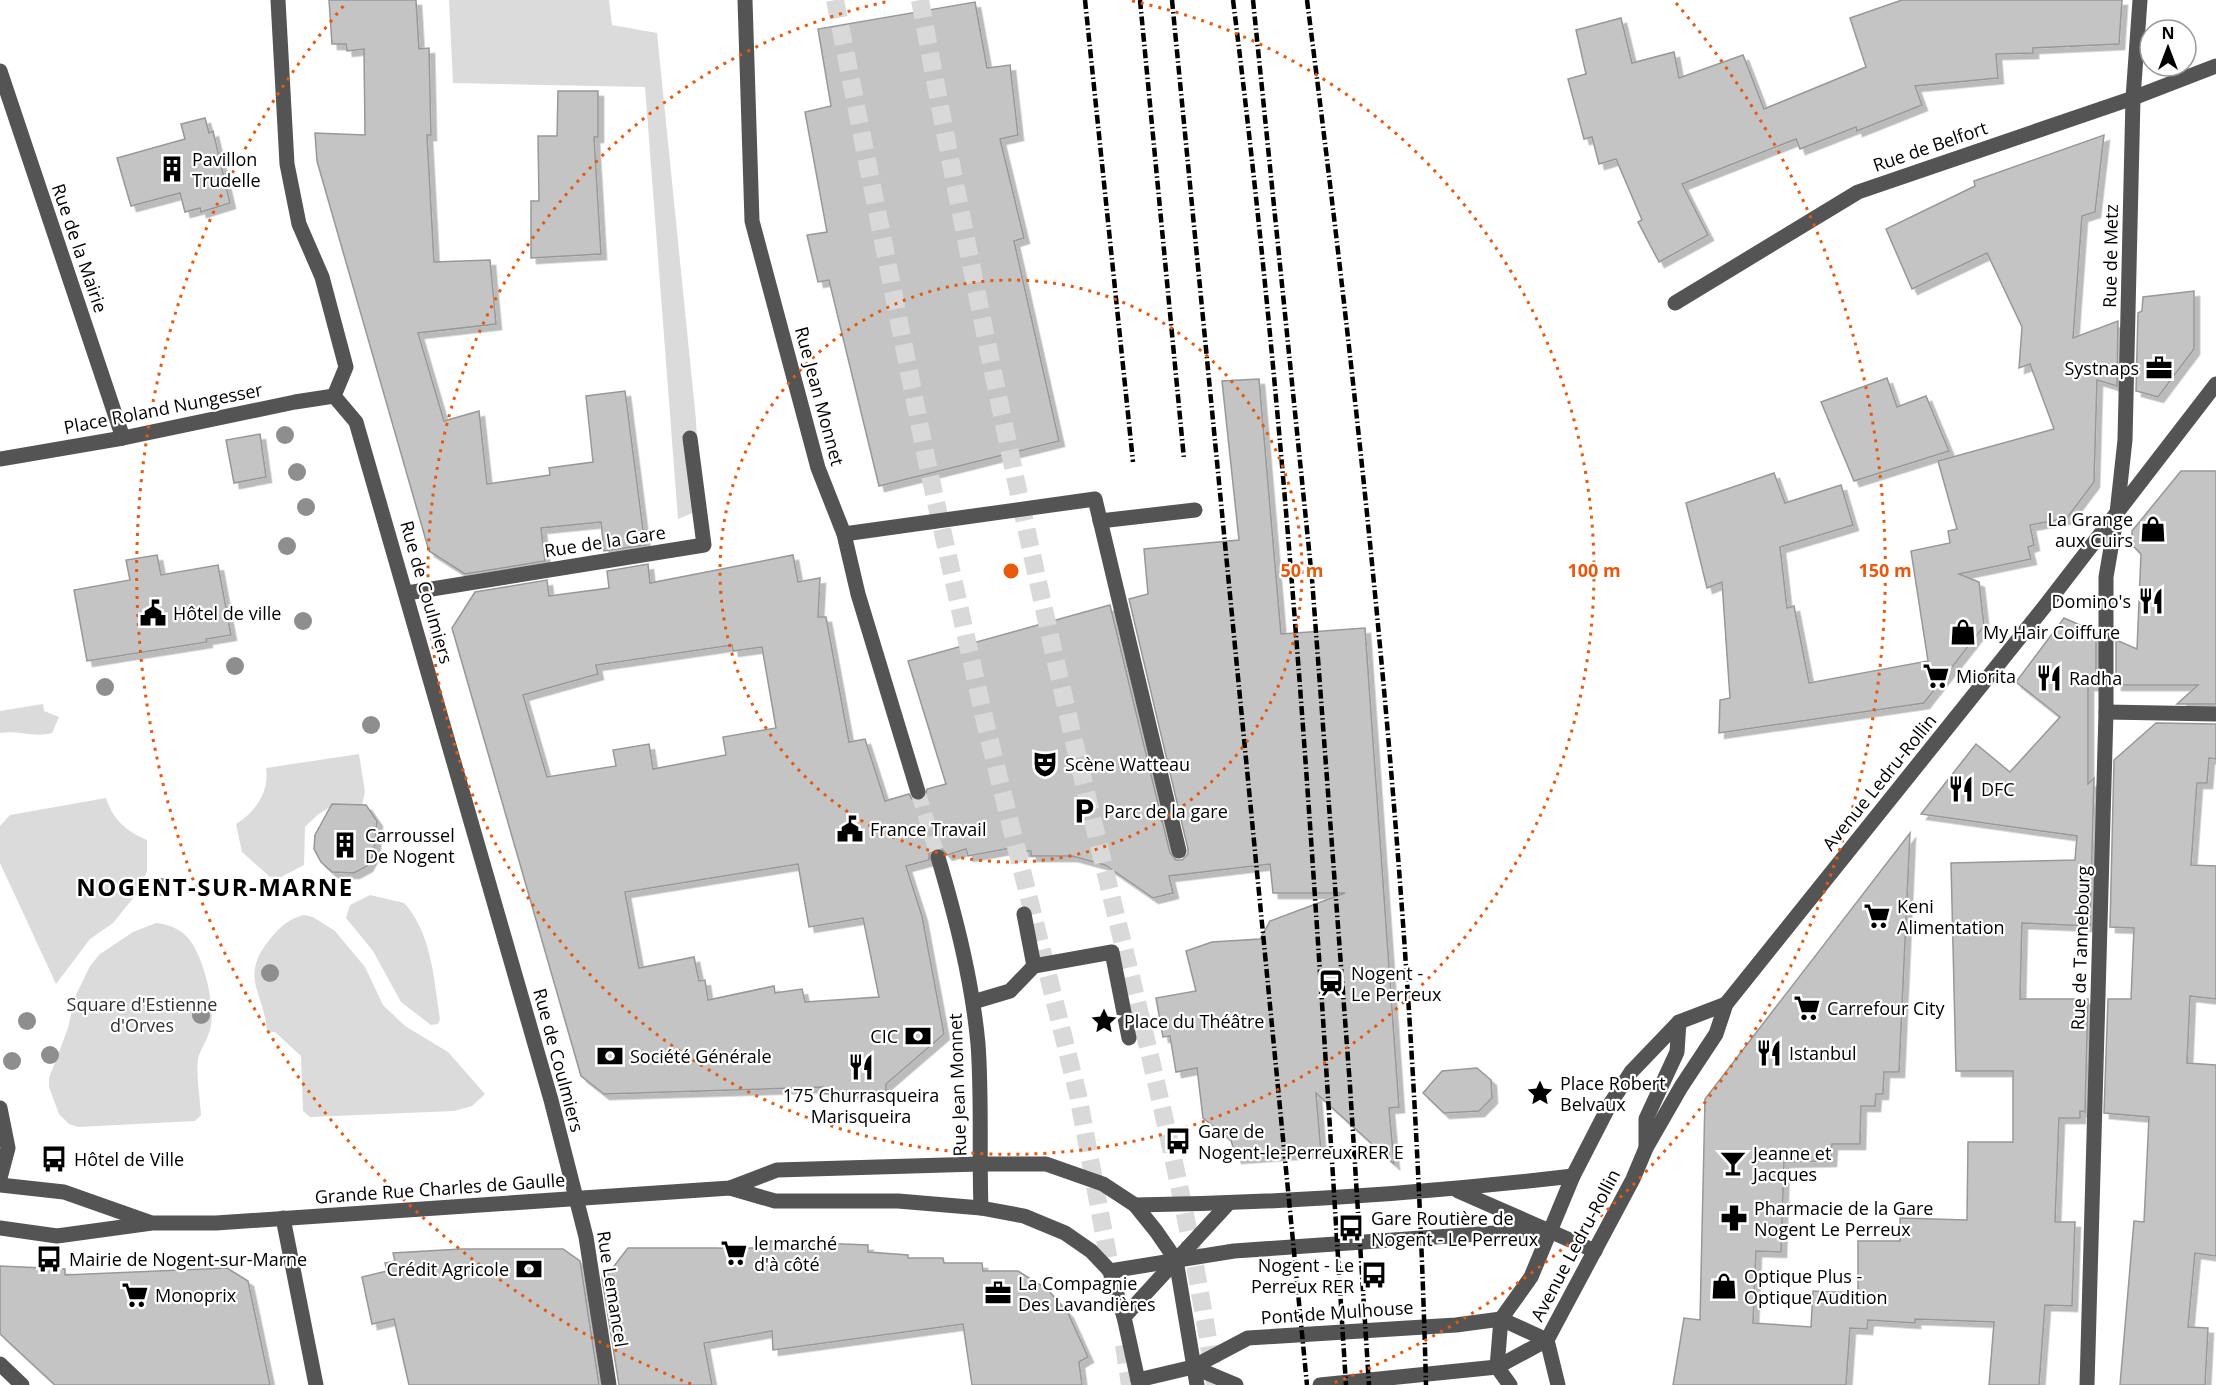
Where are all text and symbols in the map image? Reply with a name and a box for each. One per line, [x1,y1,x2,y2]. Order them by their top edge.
north arrow [2138,18,2198,78]
text: N [2161,22,2175,44]
street label: Rue de Belfort [1870,115,1990,177]
place label: Pavillon Trudelle [192,147,261,192]
building icon: Pavillon Trudelle [157,154,187,184]
street label: Rue de la Mairie [47,180,113,316]
street label: Rue de Metz [2097,204,2123,308]
street label: Rue Jean Monnet [790,324,850,468]
office icon: Systnaps [2144,353,2174,383]
place label: Systnaps [2064,356,2139,380]
street label: Place Roland Nungesser [62,377,265,439]
place label: La Grange aux Cuirs [2048,507,2133,552]
shop icon: La Grange aux Cuirs [2138,514,2168,544]
street label: Rue de Coulmiers [395,518,459,666]
street label: Rue de la Gare [543,520,667,562]
text: 50 m [1281,558,1323,582]
text: 100 m [1567,558,1621,582]
text: 150 m [1858,558,1912,582]
centre of rings [1001,561,1021,581]
restaurant icon: Domino's [2136,586,2166,616]
place label: Domino's [2052,589,2131,613]
public building icon: Hôtel de ville [138,598,168,628]
place label: Hôtel de ville [173,601,281,625]
shop icon: My Hair Coiffure [1948,617,1978,647]
place label: My Hair Coiffure [1983,620,2120,644]
supermarket icon: Miorita [1921,661,1951,691]
restaurant icon: Radha [2034,663,2064,693]
place label: Miorita [1956,664,2016,688]
place label: Radha [2069,666,2122,690]
street label: Avenue Ledru-Rollin [1817,709,1941,855]
theatre icon: Scène Watteau [1030,749,1060,779]
place label: Scène Watteau [1065,752,1190,776]
restaurant icon: DFC [1946,774,1976,804]
place label: DFC [1981,777,2015,801]
parking icon: Parc de la gare [1069,796,1099,826]
place label: Parc de la gare [1104,799,1228,823]
public building icon: France Travail [835,814,865,844]
place label: France Travail [870,817,986,841]
place label: Carroussel De Nogent [365,823,455,868]
building icon: Carroussel De Nogent [330,830,360,860]
street label: Rue de Tannebourg [2065,865,2095,1031]
district label: NOGENT-SUR-MARNE [76,870,354,903]
place label: Keni Alimentation [1897,894,2005,939]
supermarket icon: Keni Alimentation [1862,901,1892,931]
place label: Nogent - Le Perreux [1351,961,1442,1006]
station icon: Nogent - Le Perreux [1316,968,1346,998]
street label: Rue de Coulmiers [528,986,590,1134]
park label: Square d'Estienne d'Orves [67,992,217,1037]
supermarket icon: Carrefour City [1792,993,1822,1023]
place label: Carrefour City [1827,996,1945,1020]
place icon: Place du Théâtre [1089,1006,1119,1036]
place label: Place du Théâtre [1124,1009,1264,1033]
street label: Rue Jean Monnet [943,1013,971,1157]
bank icon: CIC [903,1021,933,1051]
place label: CIC [870,1024,898,1048]
restaurant icon: Istanbul [1754,1038,1784,1068]
bank icon: Société Générale [595,1041,625,1071]
place label: Istanbul [1789,1041,1857,1065]
place label: Société Générale [630,1044,772,1068]
restaurant icon: 175 Churrasqueira Marisqueira [846,1052,876,1082]
place label: Place Robert Belvaux [1560,1071,1666,1116]
place icon: Place Robert Belvaux [1525,1078,1555,1108]
place label: 175 Churrasqueira Marisqueira [783,1083,939,1128]
place label: Gare de Nogent-le-Perreux RER E [1198,1119,1404,1164]
bus stop icon: Gare de Nogent-le-Perreux RER E [1163,1126,1193,1156]
place label: Jeanne et Jacques [1751,1141,1831,1186]
bus stop icon: Hôtel de Ville [39,1144,69,1174]
place label: Hôtel de Ville [74,1147,184,1171]
bar icon: Jeanne et Jacques [1718,1148,1748,1178]
street label: Avenue Ledru-Rollin [1525,1165,1625,1325]
street label: Grande Rue Charles de Gaulle [314,1167,566,1209]
place label: Pharmacie de la Gare Nogent Le Perreux [1754,1196,1933,1241]
pharmacy icon: Pharmacie de la Gare Nogent Le Perreux [1719,1203,1749,1233]
place label: Gare Routière de Nogent - Le Perreux [1371,1206,1539,1251]
bus stop icon: Gare Routière de Nogent - Le Perreux [1336,1213,1366,1243]
street label: Rue Lemancel [592,1229,634,1349]
place label: le marché d'à côté [754,1231,837,1276]
supermarket icon: le marché d'à côté [719,1238,749,1268]
bus stop icon: Mairie de Nogent-sur-Marne [34,1244,64,1274]
place label: Mairie de Nogent-sur-Marne [69,1247,307,1271]
place label: Nogent - Le Perreux RER [1251,1253,1354,1298]
bank icon: Crédit Agricole [514,1254,544,1284]
place label: Crédit Agricole [386,1257,509,1281]
bus stop icon: Nogent - Le Perreux RER [1359,1260,1389,1290]
place label: Optique Plus - Optique Audition [1744,1264,1888,1309]
place label: La Compagnie Des Lavandières [1018,1271,1156,1316]
shop icon: Optique Plus - Optique Audition [1709,1271,1739,1301]
office icon: La Compagnie Des Lavandières [983,1278,1013,1308]
supermarket icon: Monoprix [120,1280,150,1310]
place label: Monoprix [155,1283,237,1307]
street label: Pont de Mulhouse [1260,1295,1414,1329]

